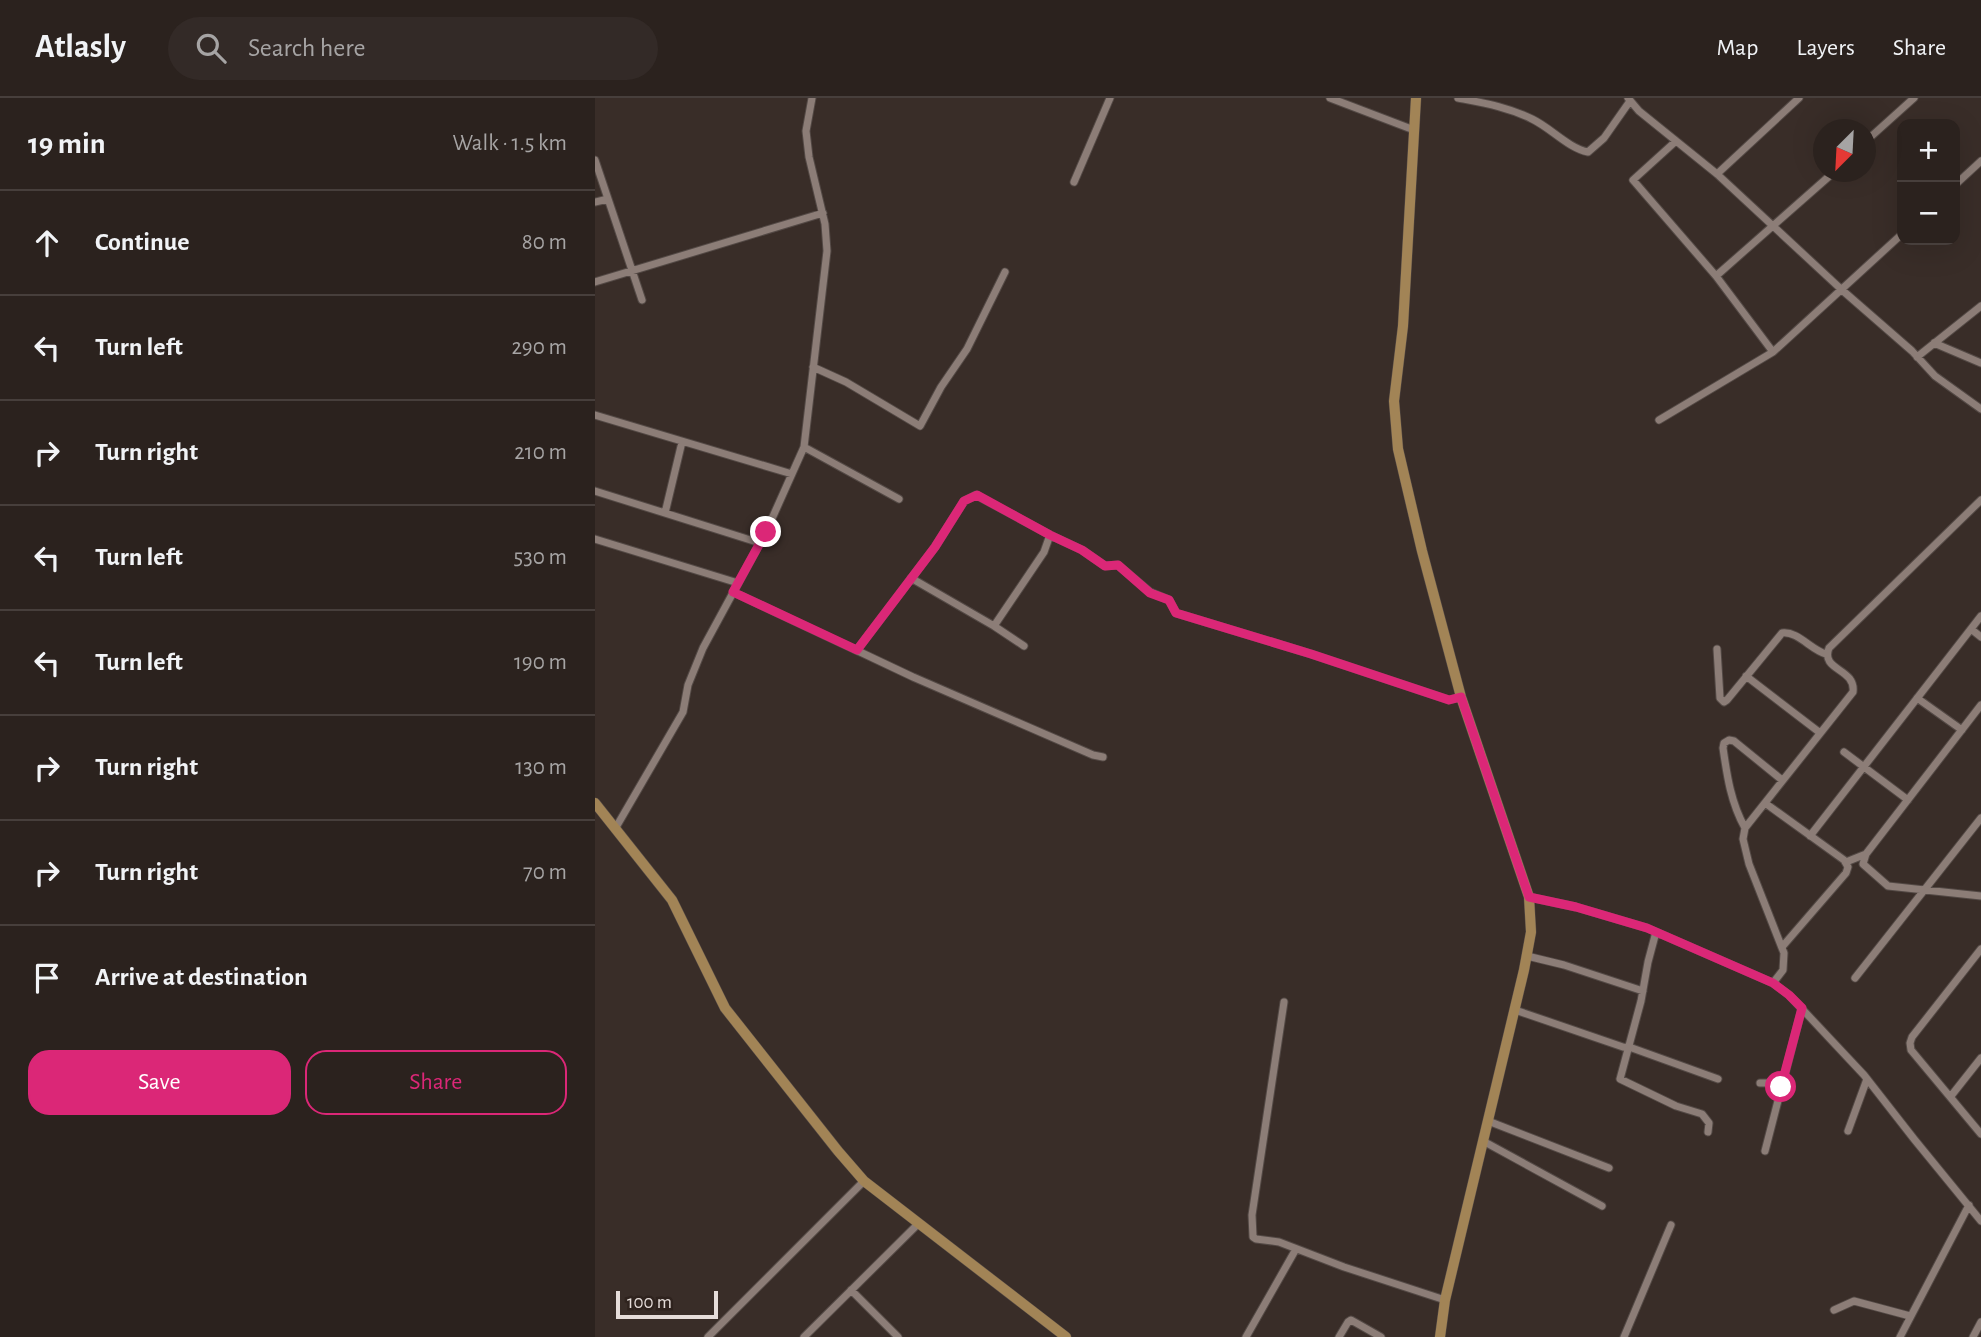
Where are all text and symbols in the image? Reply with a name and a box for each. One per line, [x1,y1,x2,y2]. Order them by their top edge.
search box [168,17,658,80]
icon: search [192,29,230,67]
text: Atlasly [35,31,126,64]
text: Search here [248,35,366,61]
text: Map [1716,36,1758,60]
text: Layers [1796,36,1855,60]
text: Share [1893,36,1946,60]
north arrow [1813,119,1876,182]
map controls [1897,119,1960,245]
button: + [1897,119,1960,182]
text: 19 min [28,129,106,159]
text: Walk · 1.5 km [453,132,567,155]
button: − [1897,182,1960,245]
icon: ahead [28,224,66,262]
text: Continue [95,229,190,255]
text: 80 m [522,231,567,254]
icon: left [28,329,66,367]
text: Turn left [95,334,183,360]
text: 290 m [511,336,567,359]
icon: right [28,434,66,472]
text: Turn right [95,439,198,465]
text: 210 m [514,441,567,464]
route end [750,516,781,547]
icon: left [28,539,66,577]
text: Turn left [95,544,183,570]
text: 530 m [514,546,567,569]
icon: left [28,644,66,682]
text: Turn left [95,649,183,675]
text: 190 m [514,651,567,674]
icon: right [28,749,66,787]
text: Turn right [95,754,198,780]
text: 130 m [515,756,567,779]
icon: right [28,854,66,892]
text: Turn right [95,859,198,885]
text: 70 m [523,861,567,884]
icon: arrive [28,959,66,997]
text: Arrive at destination [95,964,308,990]
button: Save [28,1050,291,1115]
button: Share [305,1050,567,1115]
route start [1765,1071,1796,1102]
scale bar [616,1288,717,1320]
text: 100 m [627,1293,672,1312]

